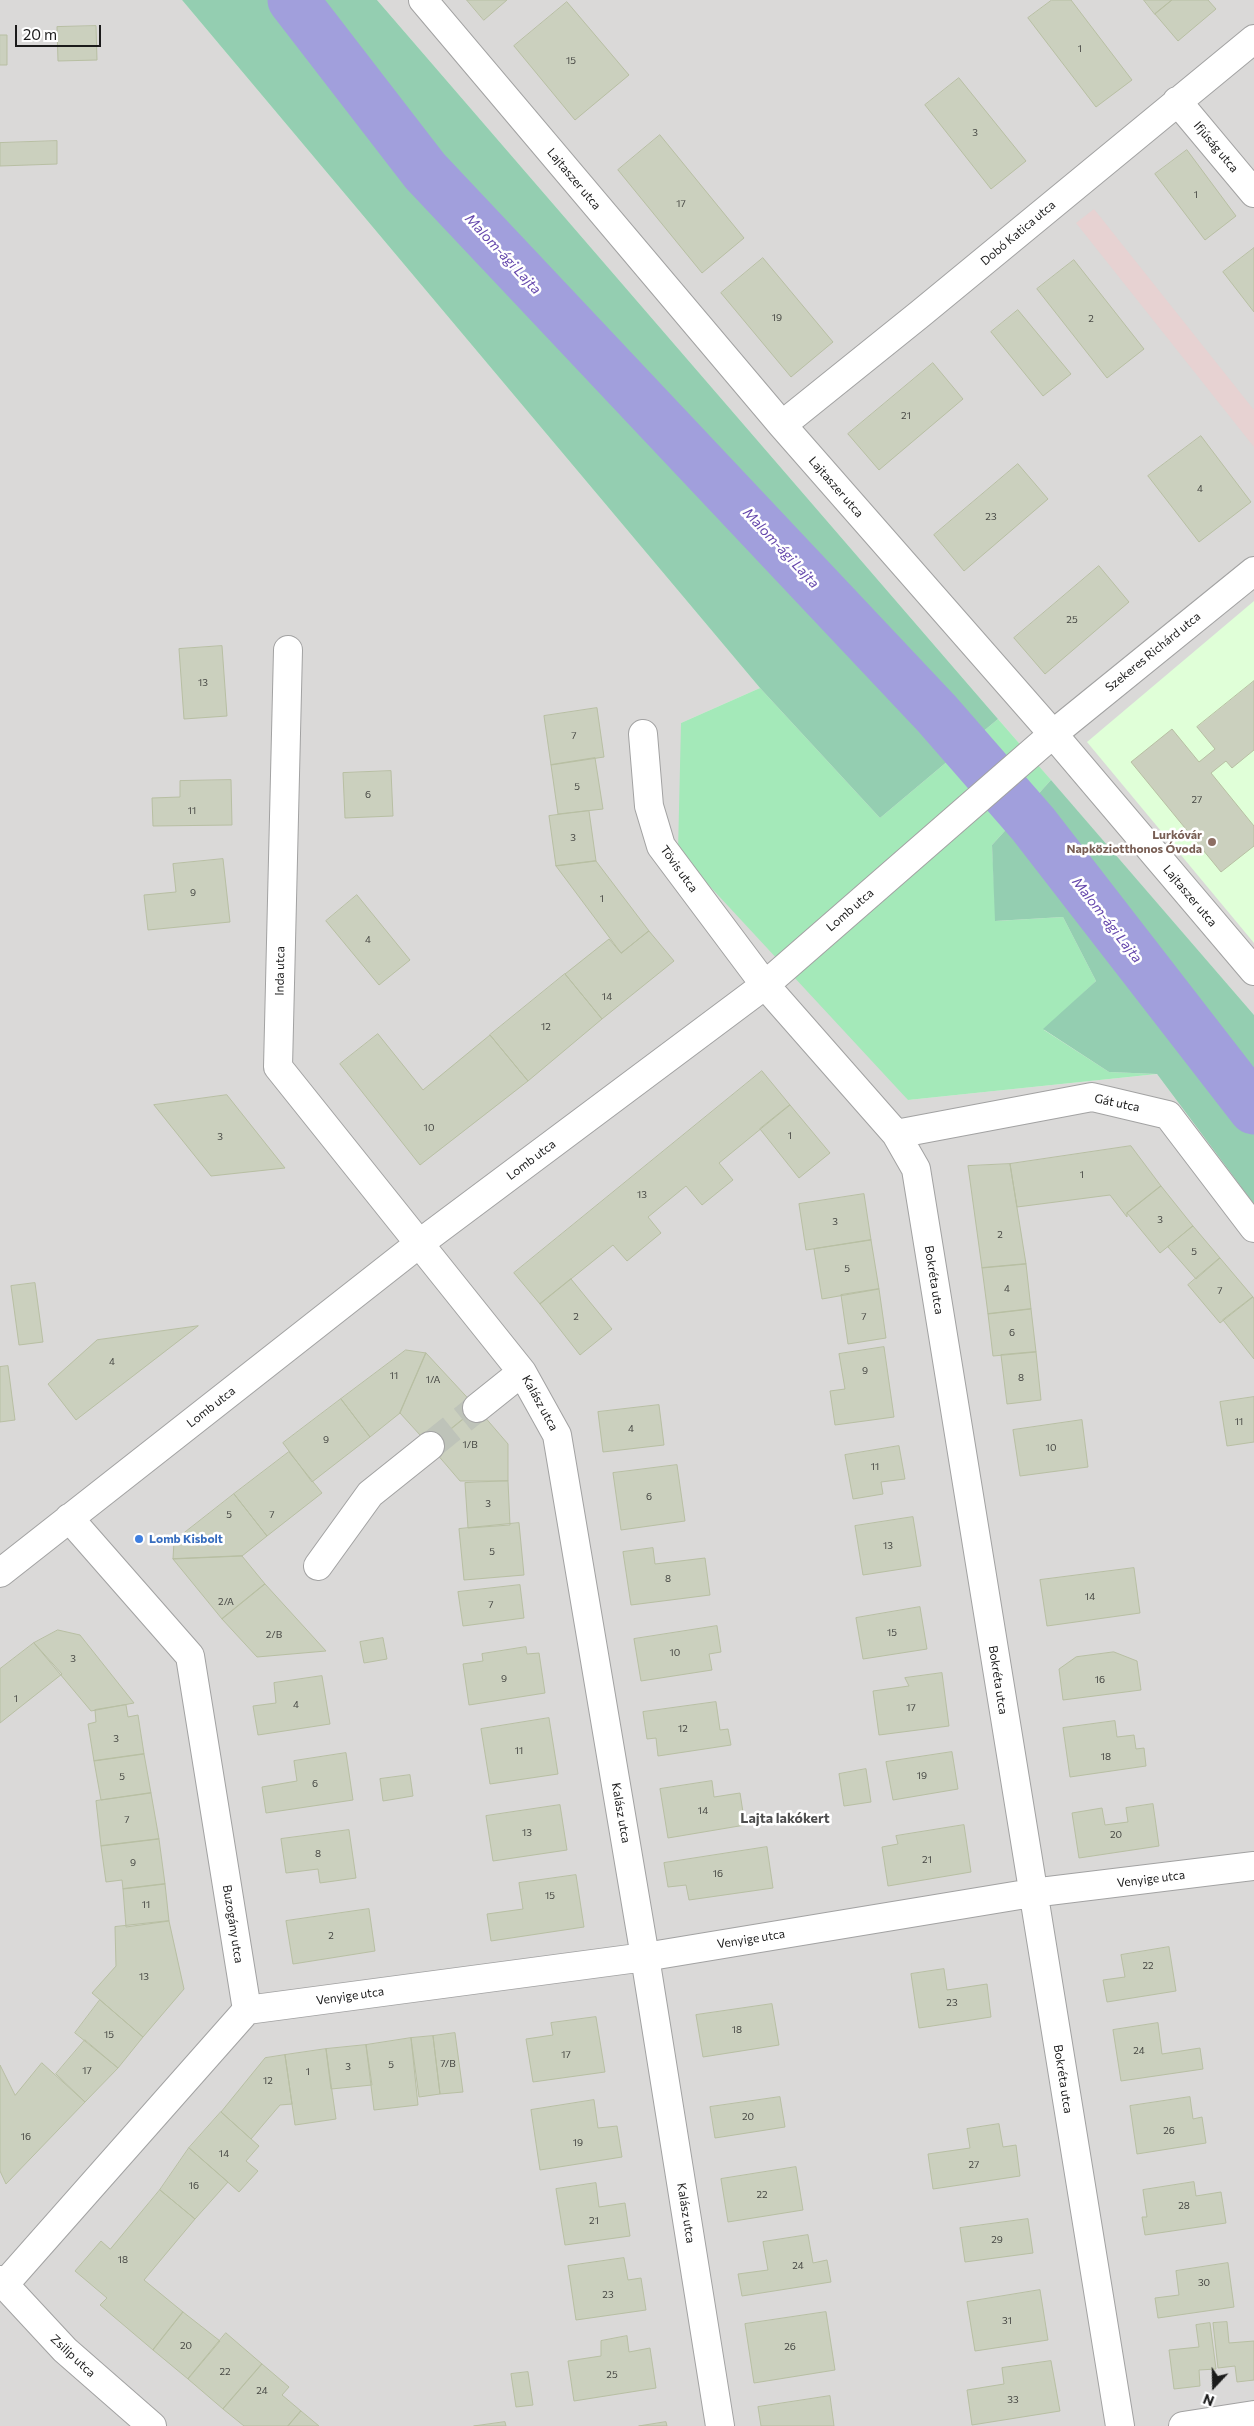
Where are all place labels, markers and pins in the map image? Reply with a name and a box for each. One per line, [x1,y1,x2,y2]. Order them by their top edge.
place label: Lurkóvár Napköziotthonos Óvoda [1067,828,1202,856]
marker: Lurkóvár Napköziotthonos Óvoda [1206,836,1218,848]
place label: Lomb Kisbolt [149,1532,223,1546]
marker: Lomb Kisbolt [133,1533,145,1545]

